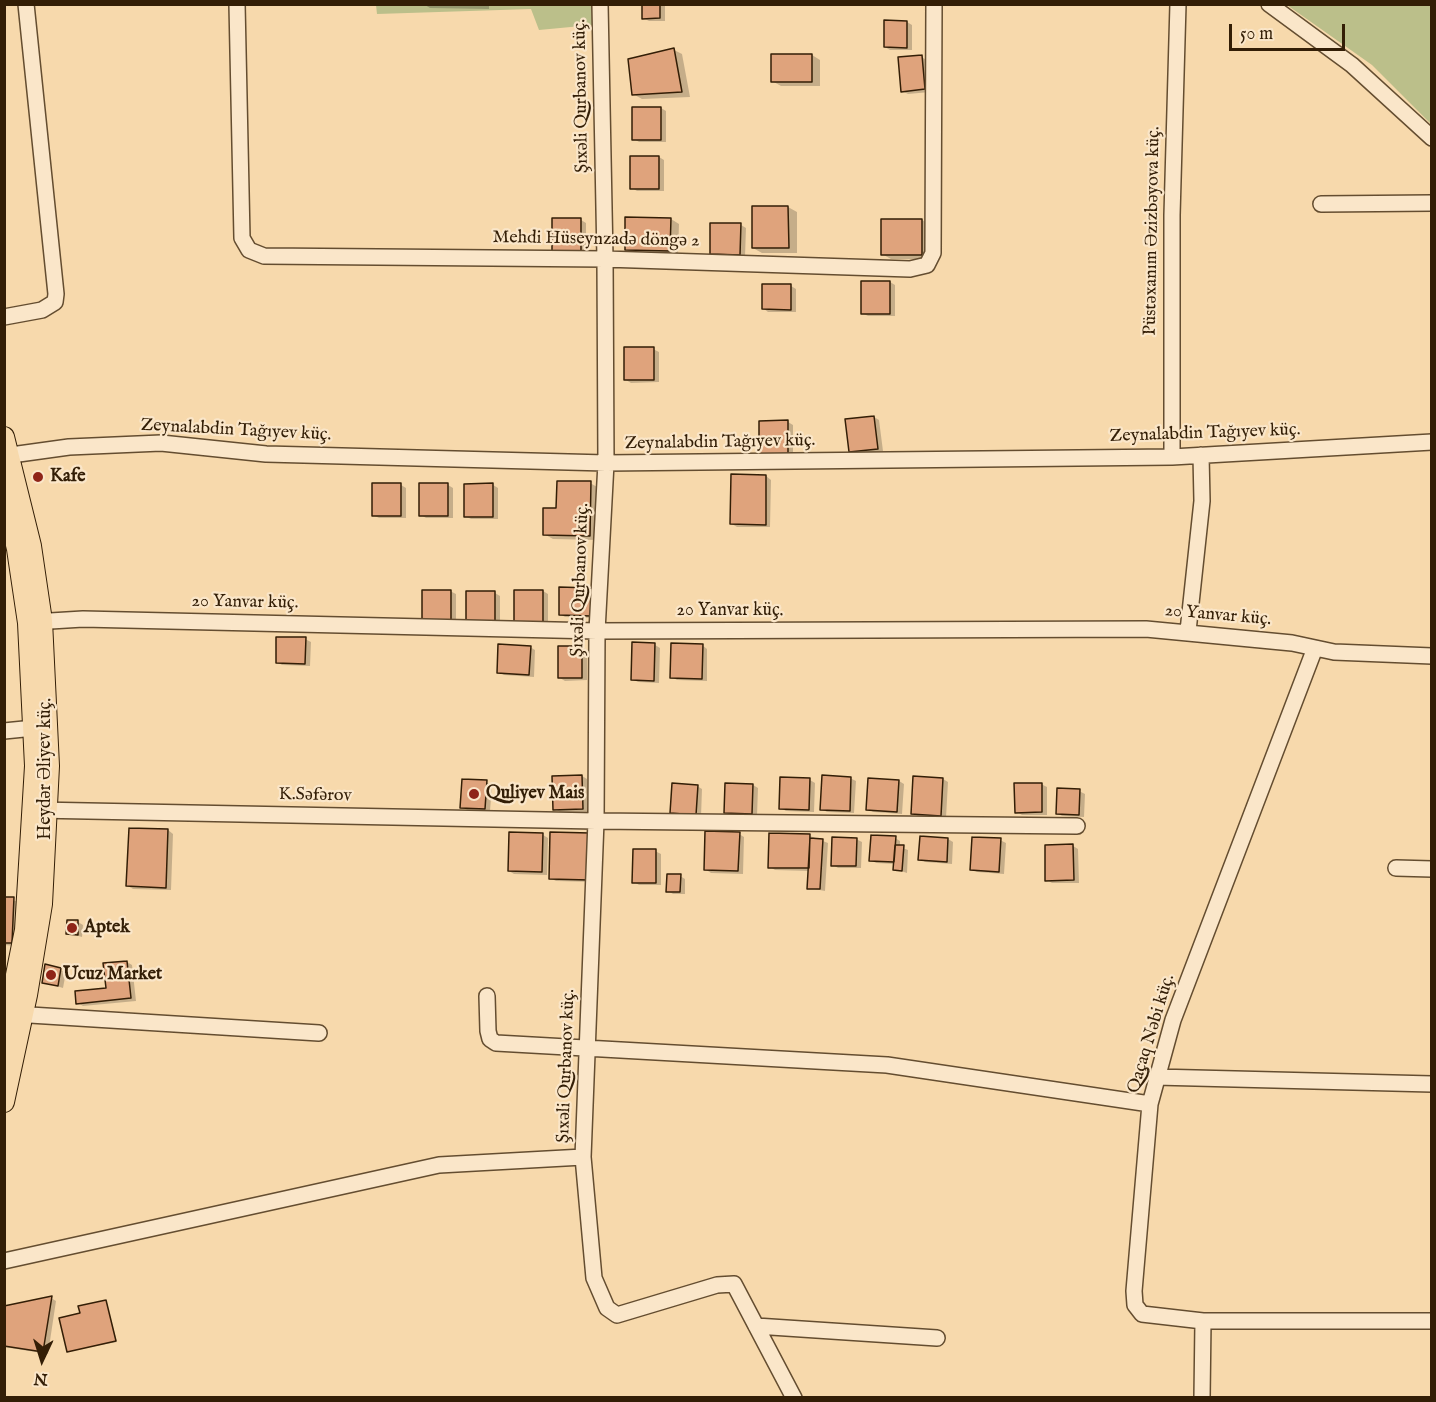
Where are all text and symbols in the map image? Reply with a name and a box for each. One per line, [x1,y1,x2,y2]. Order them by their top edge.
scale bar [1232,12,1348,50]
street label: Şıxəli Qurbanov küç. [570,19,594,173]
text: 50 m [1240,23,1273,46]
street label: Püstəxanım Əzizbəyova küç. [1140,126,1166,336]
street label: Mehdi Hüseynzadə döngə 2 [492,227,700,253]
street label: Zeynalabdin Tağıyev küç. [140,415,332,447]
street label: Zeynalabdin Tağıyev küç. [1109,420,1301,448]
street label: Zeynalabdin Tağıyev küç. [624,431,816,455]
place label: Kafe [50,466,86,488]
marker: Kafe [31,470,45,484]
street label: Şıxəli Qurbanov küç. [568,503,594,657]
street label: 20 Yanvar küç. [191,591,299,615]
street label: 20 Yanvar küç. [677,600,783,622]
street label: 20 Yanvar küç. [1164,601,1272,631]
street label: Heydər Əliyev küç. [35,698,57,840]
place label: Quliyev Mais [486,783,584,805]
street label: K.Səfərov [278,785,352,807]
marker: Quliyev Mais [467,787,481,801]
place label: Aptek [84,917,130,939]
marker: Aptek [65,921,79,935]
place label: Ucuz Market [63,964,162,986]
marker: Ucuz Market [44,968,58,982]
street label: Qaçaq Nəbi küç. [1124,972,1180,1096]
street label: Şıxəli Qurbanov küç. [554,989,580,1143]
north arrow [12,1330,72,1390]
text: N [33,1367,48,1388]

